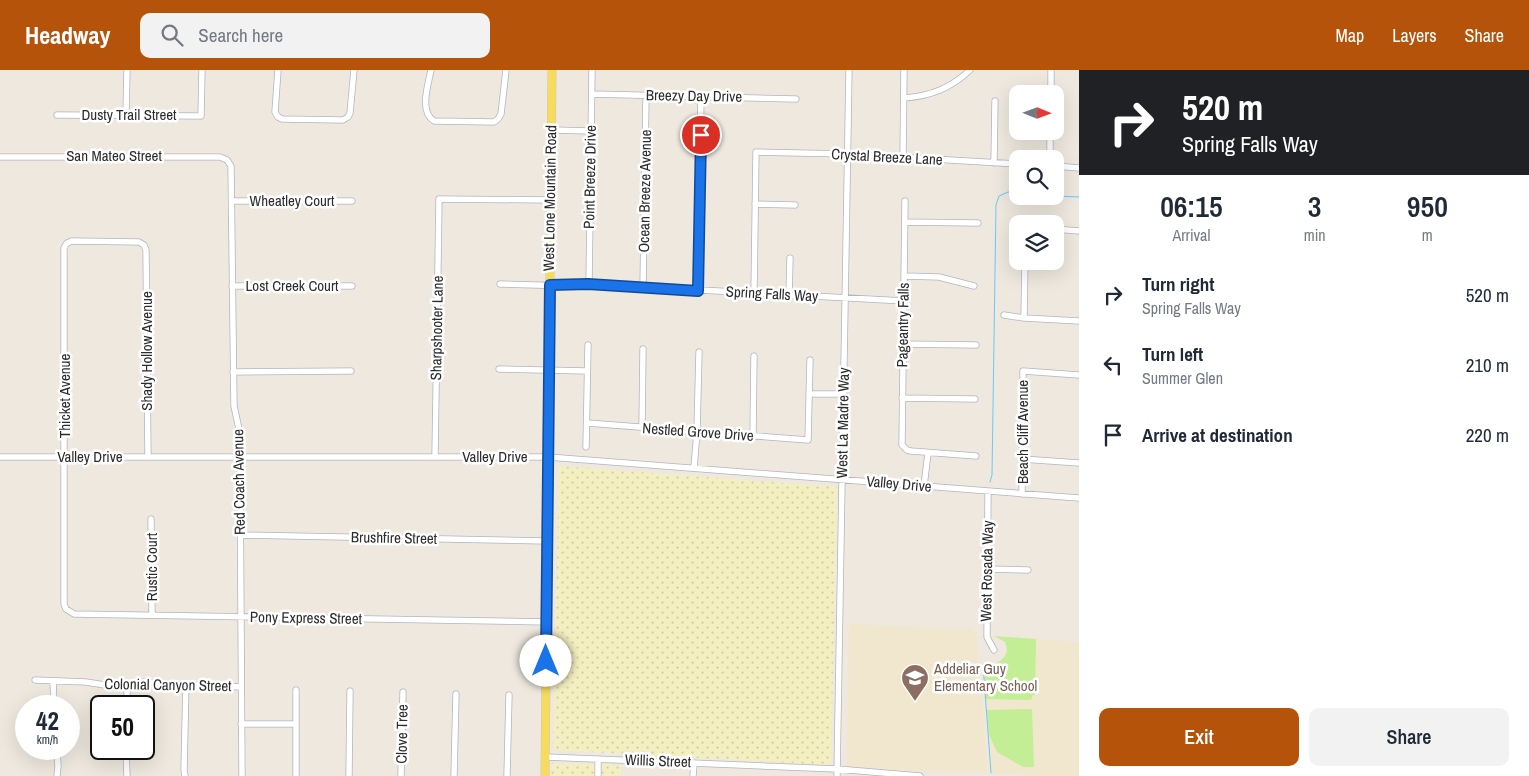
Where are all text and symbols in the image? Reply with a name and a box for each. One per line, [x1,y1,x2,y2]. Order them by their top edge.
search box [140,13,490,58]
text: Headway [25,19,110,51]
icon: search [158,21,186,49]
text: Search here [198,22,283,48]
text: Map [1336,23,1364,48]
text: Layers [1392,23,1437,48]
text: Share [1465,23,1504,48]
street label: Breezy Day Drive [646,84,743,107]
text: 520 m [1182,84,1263,131]
north arrow [1009,85,1064,140]
map controls [1009,85,1064,270]
icon: right [1099,90,1164,155]
street label: Dusty Trail Street [81,104,177,125]
pin [680,114,722,156]
icon: arrive [687,121,715,149]
street label: West Lone Mountain Road [538,125,561,271]
street label: Point Breeze Drive [578,125,601,229]
street label: Ocean Breeze Avenue [633,129,656,253]
text: Spring Falls Way [1182,129,1318,159]
street label: Crystal Breeze Lane [831,143,943,170]
street label: San Mateo Street [66,145,162,166]
button: search [1009,150,1064,205]
text: 06:15 [1160,186,1223,226]
text: 3 [1308,186,1322,226]
text: 950 [1407,186,1448,226]
street label: Wheatley Court [250,190,335,211]
button: layers [1009,215,1064,270]
text: Arrival [1172,224,1210,246]
text: min [1304,224,1326,246]
text: m [1422,224,1433,246]
text: Turn right [1142,271,1214,297]
street label: Lost Creek Court [246,275,339,296]
street label: Sharpshooter Lane [425,275,448,380]
street label: Spring Falls Way [725,281,820,306]
icon: right [1099,281,1127,309]
street label: Pageantry Falls [891,282,914,368]
text: 520 m [1466,282,1509,308]
street label: Shady Hollow Avenue [136,291,157,411]
text: Spring Falls Way [1142,297,1241,319]
text: Turn left [1142,341,1203,367]
icon: left [1099,351,1127,379]
text: 210 m [1466,352,1509,378]
street label: Thicket Avenue [54,354,75,438]
street label: West La Madre Way [831,367,854,479]
text: Summer Glen [1142,367,1223,389]
street label: Beach Cliff Avenue [1012,380,1033,484]
street label: Nestled Grove Drive [642,417,755,446]
icon: arrive [1099,421,1127,449]
text: Arrive at destination [1142,422,1293,448]
text: 220 m [1466,422,1509,448]
street label: Red Coach Avenue [227,429,250,535]
street label: Valley Drive [57,446,123,467]
street label: Valley Drive [462,446,528,467]
street label: Valley Drive [866,470,933,497]
street label: West Rosada Way [975,519,998,622]
street label: Brushfire Street [351,526,438,549]
street label: Rustic Court [141,532,162,601]
street label: Pony Express Street [250,606,363,629]
position arrow [519,634,571,686]
place label: Addeliar Guy Elementary School [933,658,1037,696]
school or university icon: Addeliar Guy Elementary School [900,663,930,702]
street label: Colonial Canyon Street [104,673,232,696]
speed limit sign: 50 [90,695,155,760]
text: 42 [36,704,59,738]
street label: Clove Tree [390,704,413,764]
button: Exit [1099,708,1299,766]
button: Share [1309,708,1509,766]
text: km/h [37,732,58,748]
street label: Willis Street [625,749,692,772]

